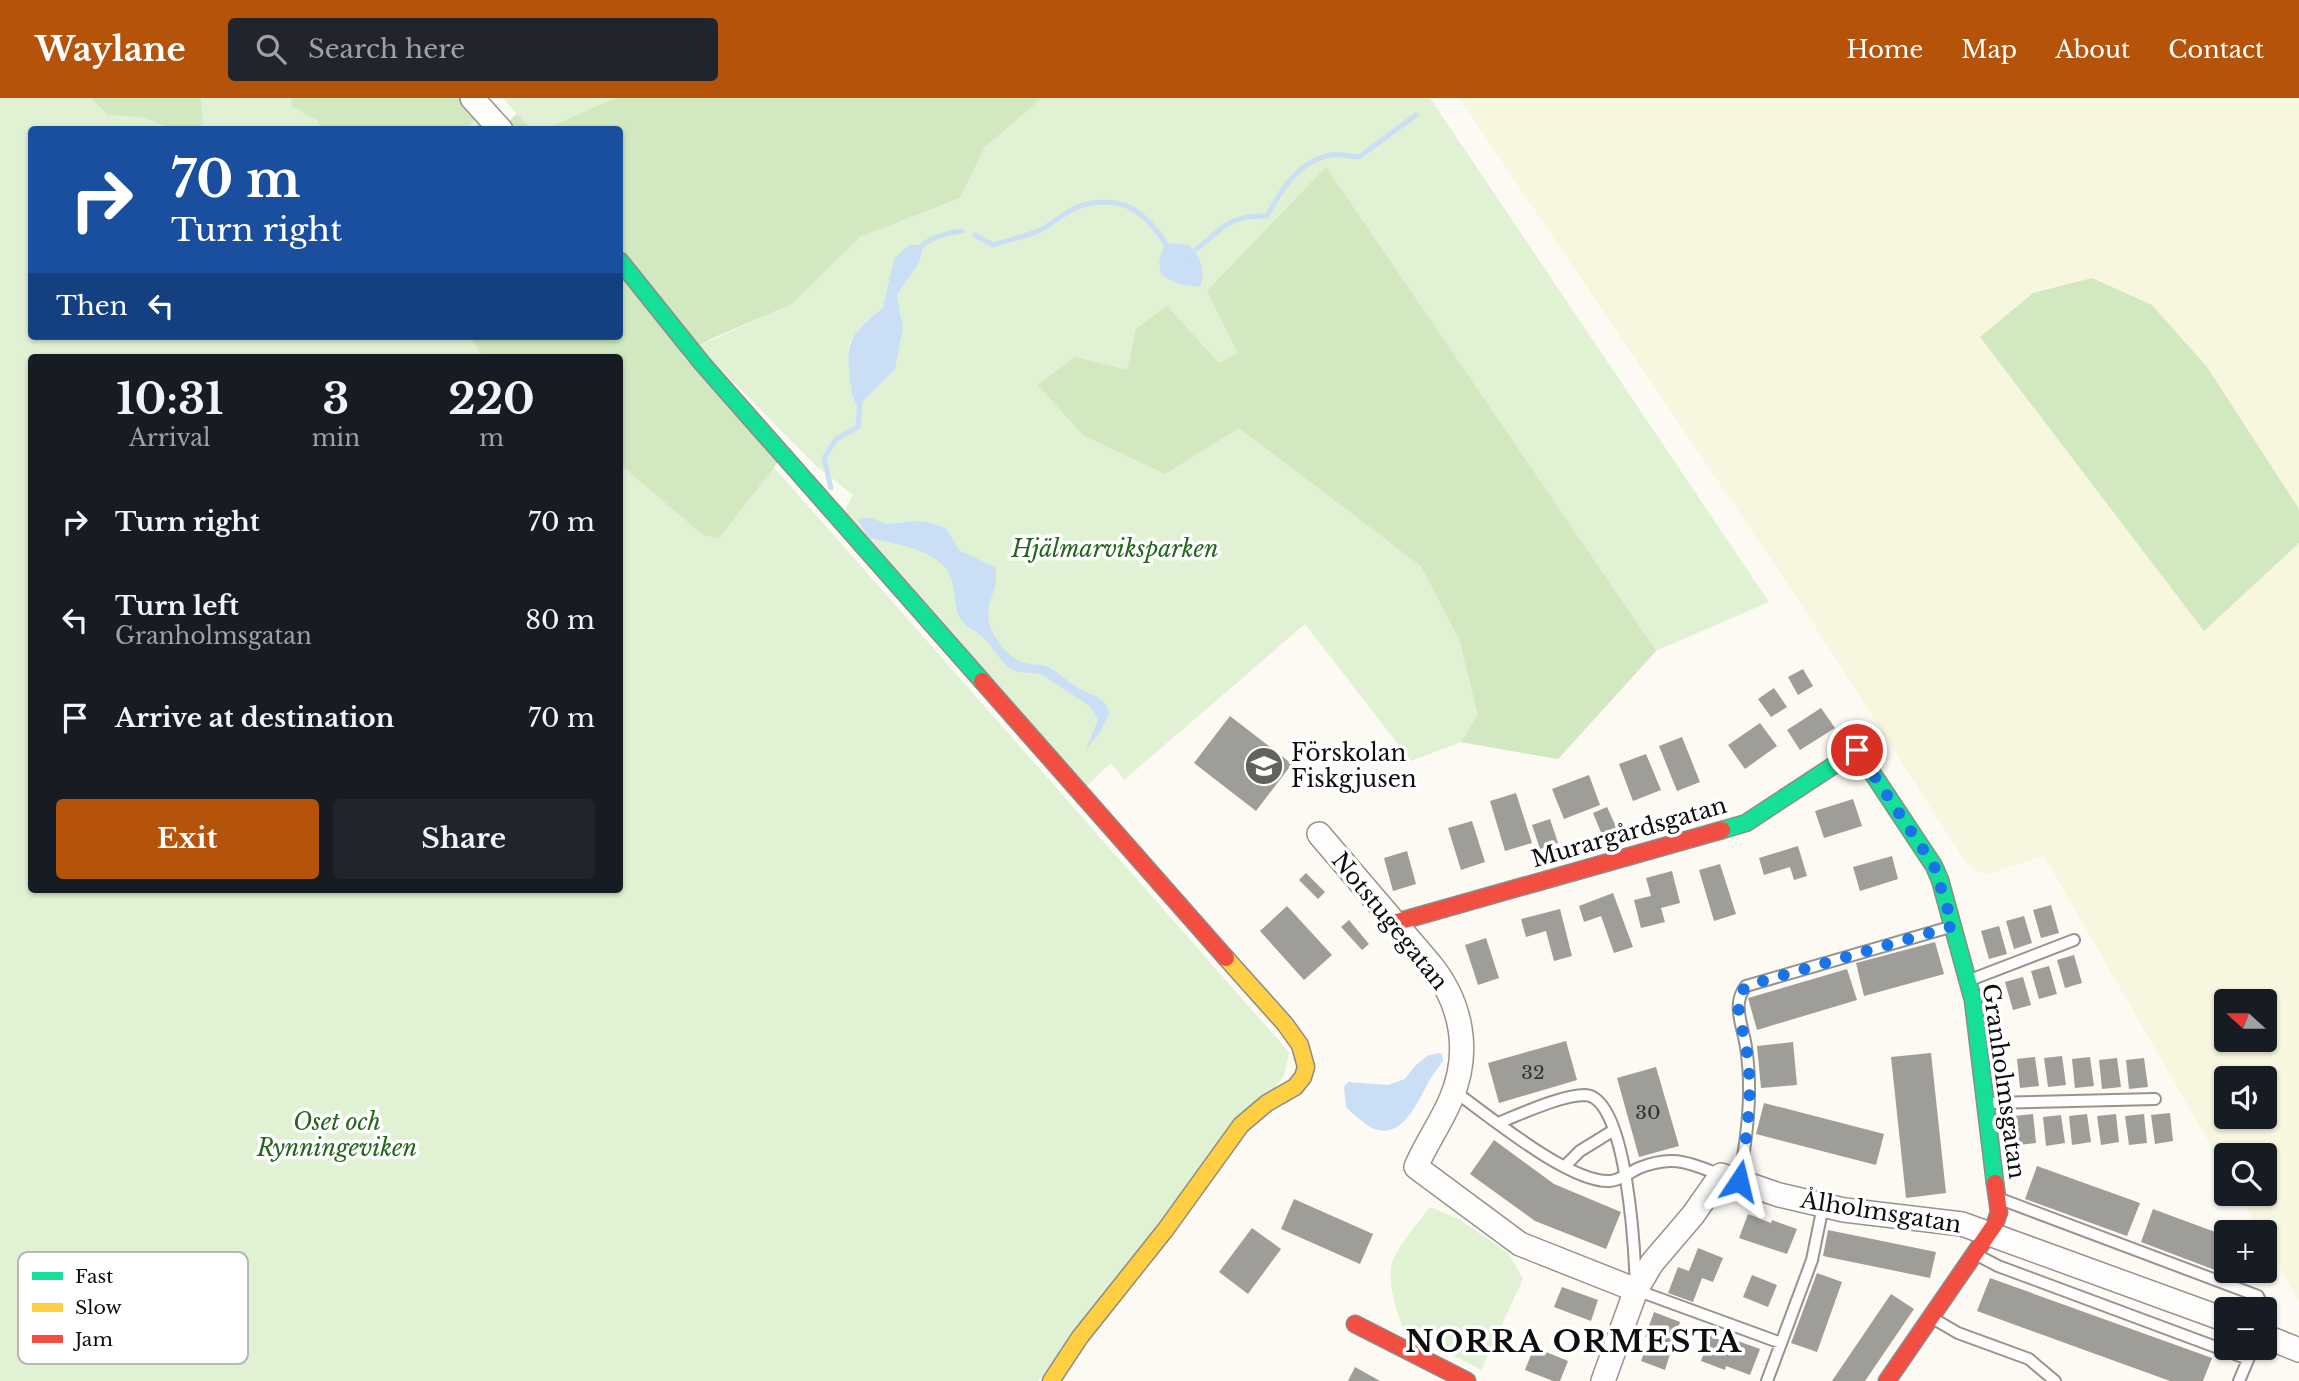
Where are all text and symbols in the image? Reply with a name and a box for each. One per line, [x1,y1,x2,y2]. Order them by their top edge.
search box [228,18,718,81]
text: Waylane [35,29,186,70]
icon: search [252,30,290,68]
text: Search here [308,33,465,65]
text: Home [1847,35,1923,64]
text: Map [1961,35,2017,64]
text: About [2055,35,2130,64]
text: Contact [2168,35,2264,64]
text: 70 m [171,149,301,210]
icon: right [56,154,147,245]
text: Turn right [171,210,342,250]
icon: left [142,287,180,325]
text: Then [56,290,128,322]
text: 10:31 [116,373,223,425]
text: 3 [322,373,349,425]
text: 220 [448,373,535,425]
text: Arrival [129,424,211,452]
text: min [312,424,360,452]
text: m [479,424,504,452]
icon: right [56,503,94,541]
text: Turn right [115,506,260,538]
text: 70 m [528,506,595,538]
park label: Hjälmarviksparken [1011,535,1218,563]
text: Turn left [115,590,239,622]
icon: left [56,601,94,639]
text: 80 m [525,604,595,636]
text: Granholmsgatan [115,622,312,650]
icon: arrive [56,699,94,737]
text: Arrive at destination [115,702,395,734]
text: 70 m [528,702,595,734]
pin [1827,720,1887,780]
icon: arrive [1838,731,1876,769]
place label: Förskolan Fiskgjusen [1291,739,1417,793]
school or university icon: Förskolan Fiskgjusen [1243,745,1285,787]
street label: Murargårdsgatan [1528,791,1730,873]
button: Exit [56,799,319,879]
button: Share [333,799,595,879]
street label: Notstugegatan [1326,847,1454,996]
street label: Granholmsgatan [1976,982,2032,1181]
north arrow [2214,989,2277,1052]
map controls [2214,989,2277,1360]
house number: 32 [1521,1061,1545,1084]
button: sound [2214,1066,2277,1129]
house number: 30 [1635,1101,1661,1124]
park label: Oset och Rynningeviken [256,1108,417,1162]
button: search [2214,1143,2277,1206]
position arrow [1702,1144,1776,1218]
street label: Ålholmsgatan [1798,1184,1964,1239]
button: + [2214,1220,2277,1283]
legend [18,1252,248,1364]
text: Fast [75,1265,114,1288]
text: Slow [75,1296,122,1319]
button: − [2214,1297,2277,1360]
district label: NORRA ORMESTA [1405,1323,1743,1360]
text: Jam [72,1328,113,1351]

